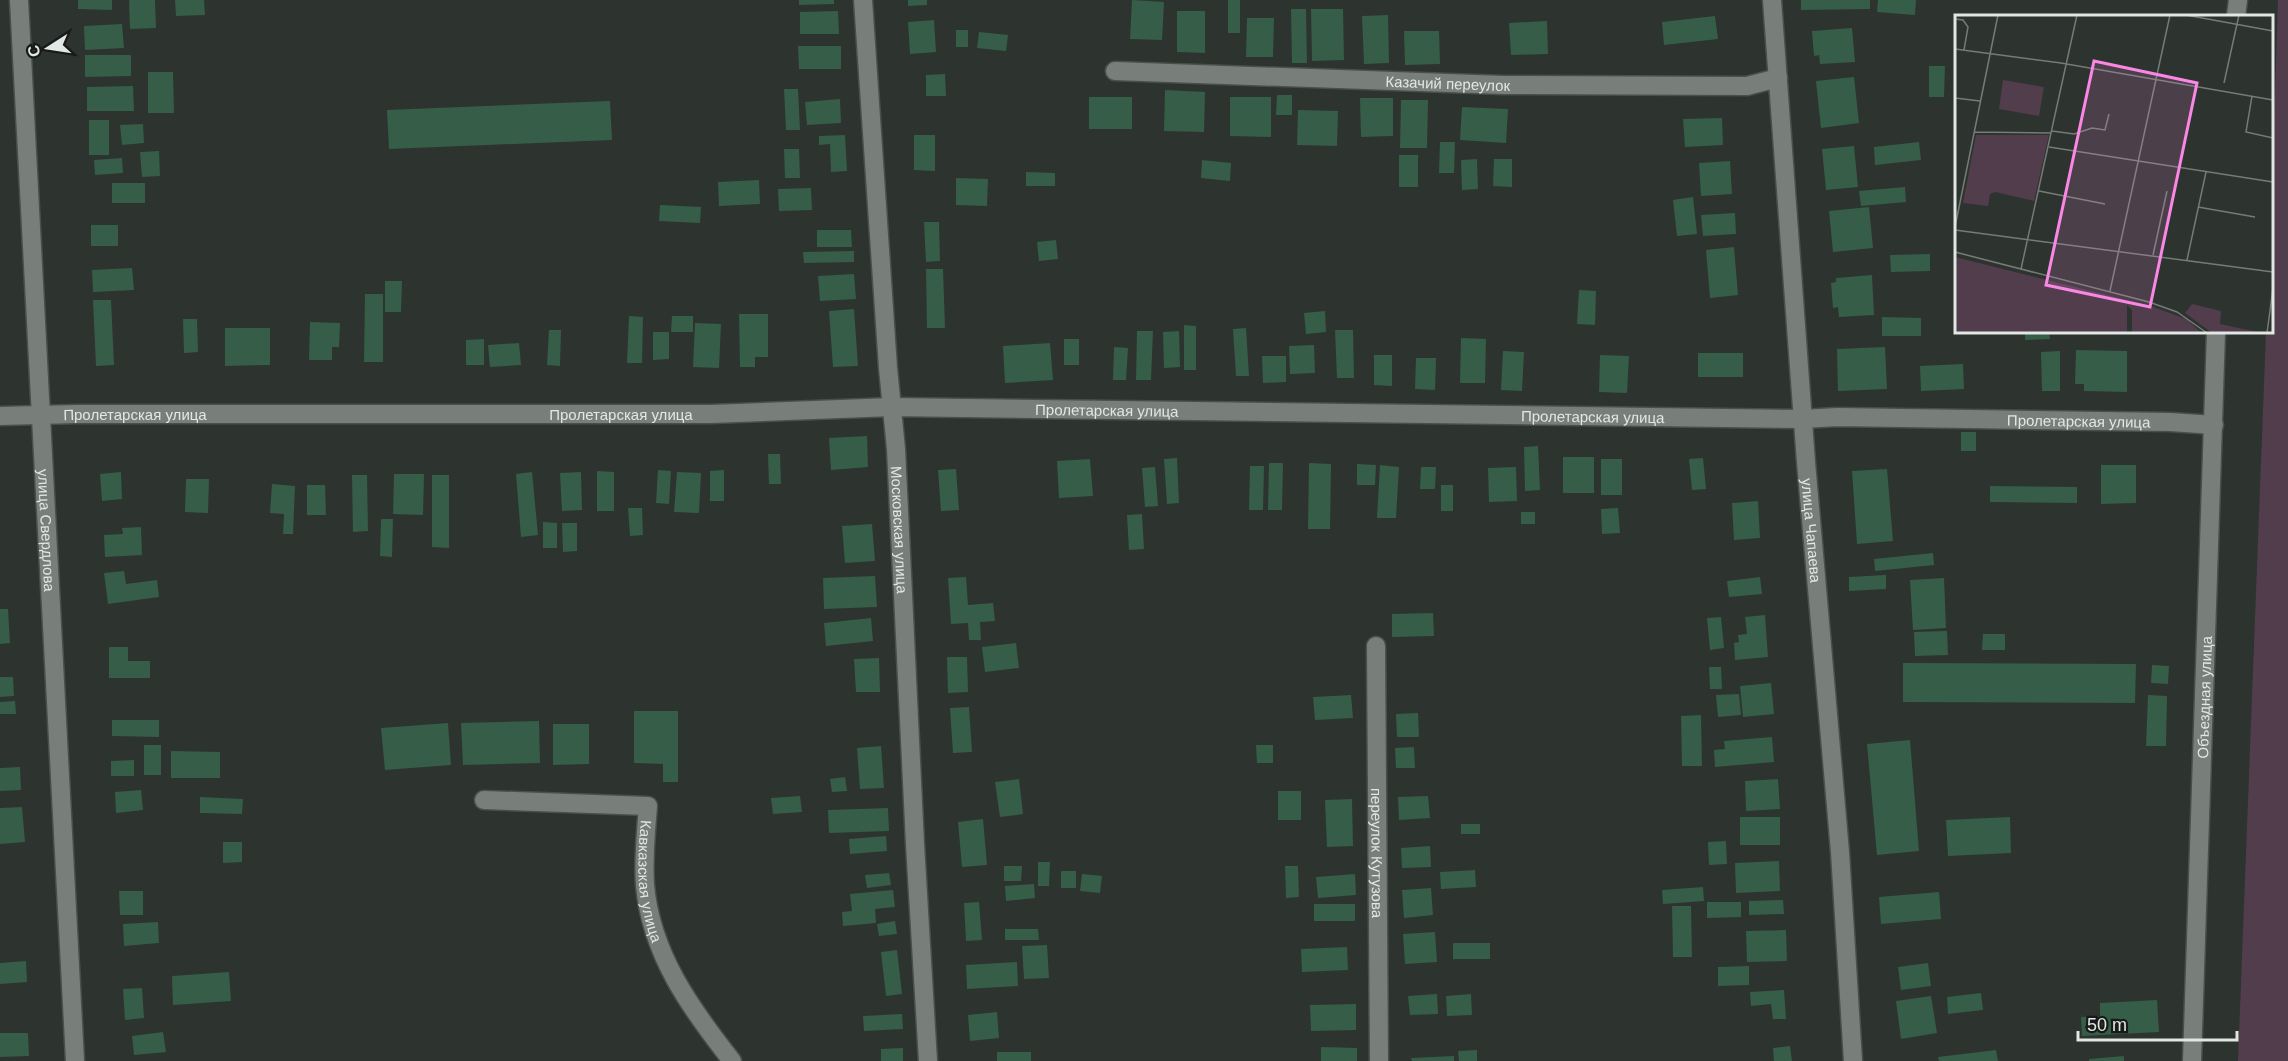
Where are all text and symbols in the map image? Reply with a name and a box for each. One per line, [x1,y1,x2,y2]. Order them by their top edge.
inset map [1955,15,2273,333]
north arrow [18,18,78,78]
text: С [24,43,43,58]
street label: Казачий переулок [1385,72,1511,94]
street label: Пролетарская улица [1035,400,1179,419]
street label: Пролетарская улица [63,406,207,423]
street label: Пролетарская улица [549,406,693,423]
street label: Пролетарская улица [1521,407,1665,426]
street label: Пролетарская улица [2007,411,2151,430]
street label: Московская улица [888,465,911,595]
street label: улица Свердлова [35,469,59,593]
street label: улица Чапаева [1799,478,1825,584]
street label: Объездная улица [2193,635,2215,759]
street label: переулок Кутузова [1369,788,1386,919]
street label: Кавказская улица [636,819,666,945]
scale bar [2078,1004,2237,1042]
text: 50 m [2087,1015,2127,1035]

